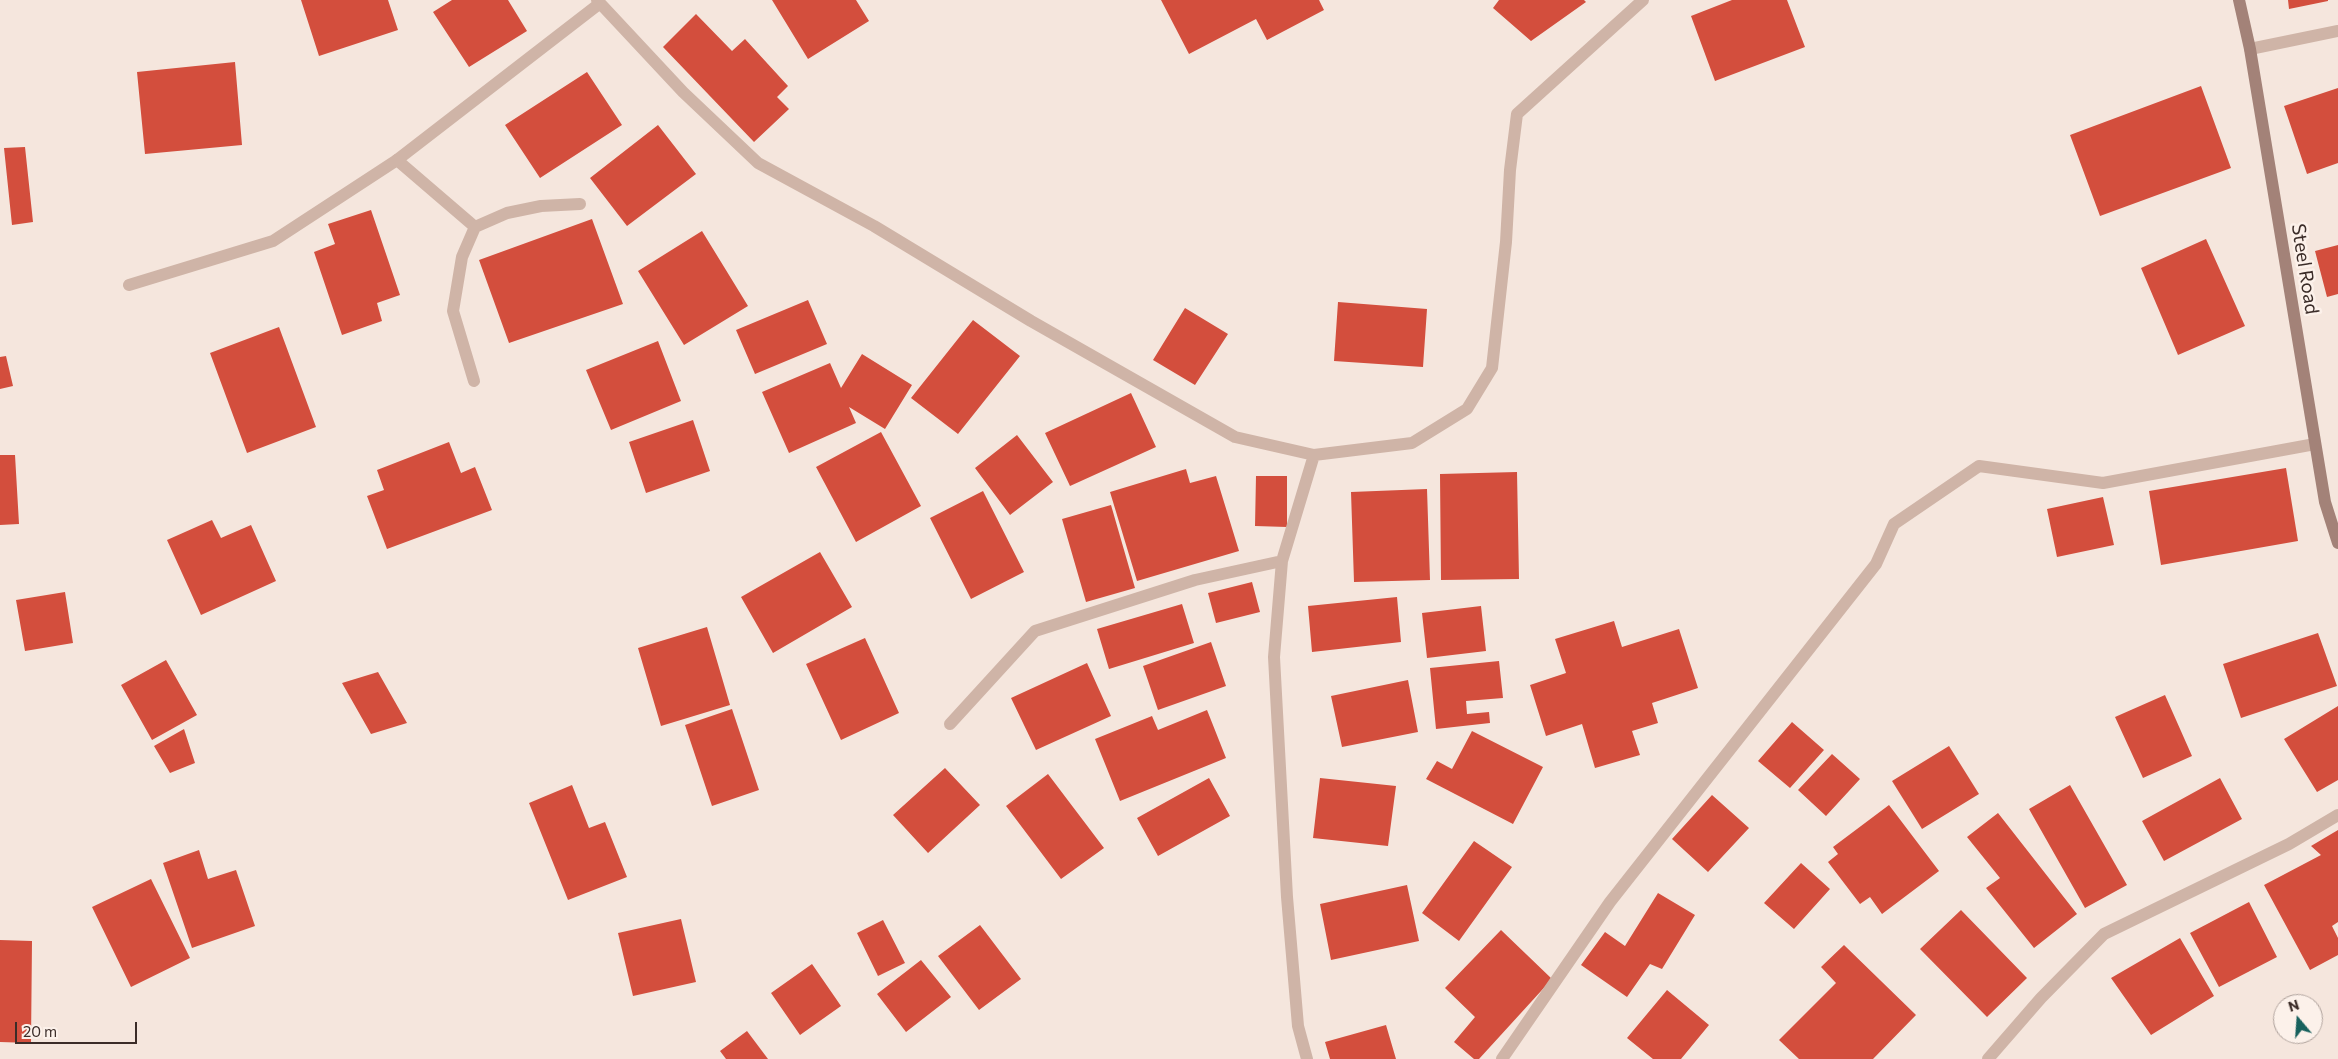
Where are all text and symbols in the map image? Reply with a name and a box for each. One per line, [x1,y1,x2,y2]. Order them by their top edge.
street label: Steel Road [2287,222,2323,316]
north arrow [2273,994,2323,1044]
text: N [2286,996,2301,1015]
scale bar [18,1012,140,1044]
text: 20 m [23,1022,57,1040]

